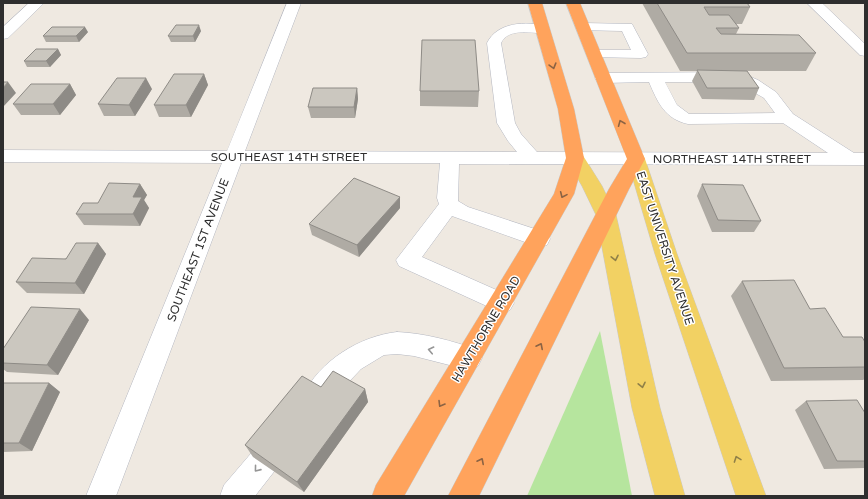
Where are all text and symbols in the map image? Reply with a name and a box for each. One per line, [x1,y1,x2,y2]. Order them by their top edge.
one-way arrow [548,62,557,69]
one-way arrow [618,119,626,126]
street label: SOUTHEAST 14TH STREET [211,150,368,164]
street label: NORTHEAST 14TH STREET [653,152,812,166]
street label: EAST UNIVERSITY AVENUE [633,169,697,327]
street label: SOUTHEAST 1ST AVENUE [164,176,232,324]
one-way arrow [560,191,568,199]
one-way arrow [611,255,619,261]
street label: HAWTHORNE ROAD [449,273,523,385]
one-way arrow [536,343,543,350]
one-way arrow [428,346,434,354]
one-way arrow [637,382,645,388]
one-way arrow [439,400,446,407]
one-way arrow [734,456,742,463]
one-way arrow [476,458,484,466]
one-way arrow [255,464,262,471]

